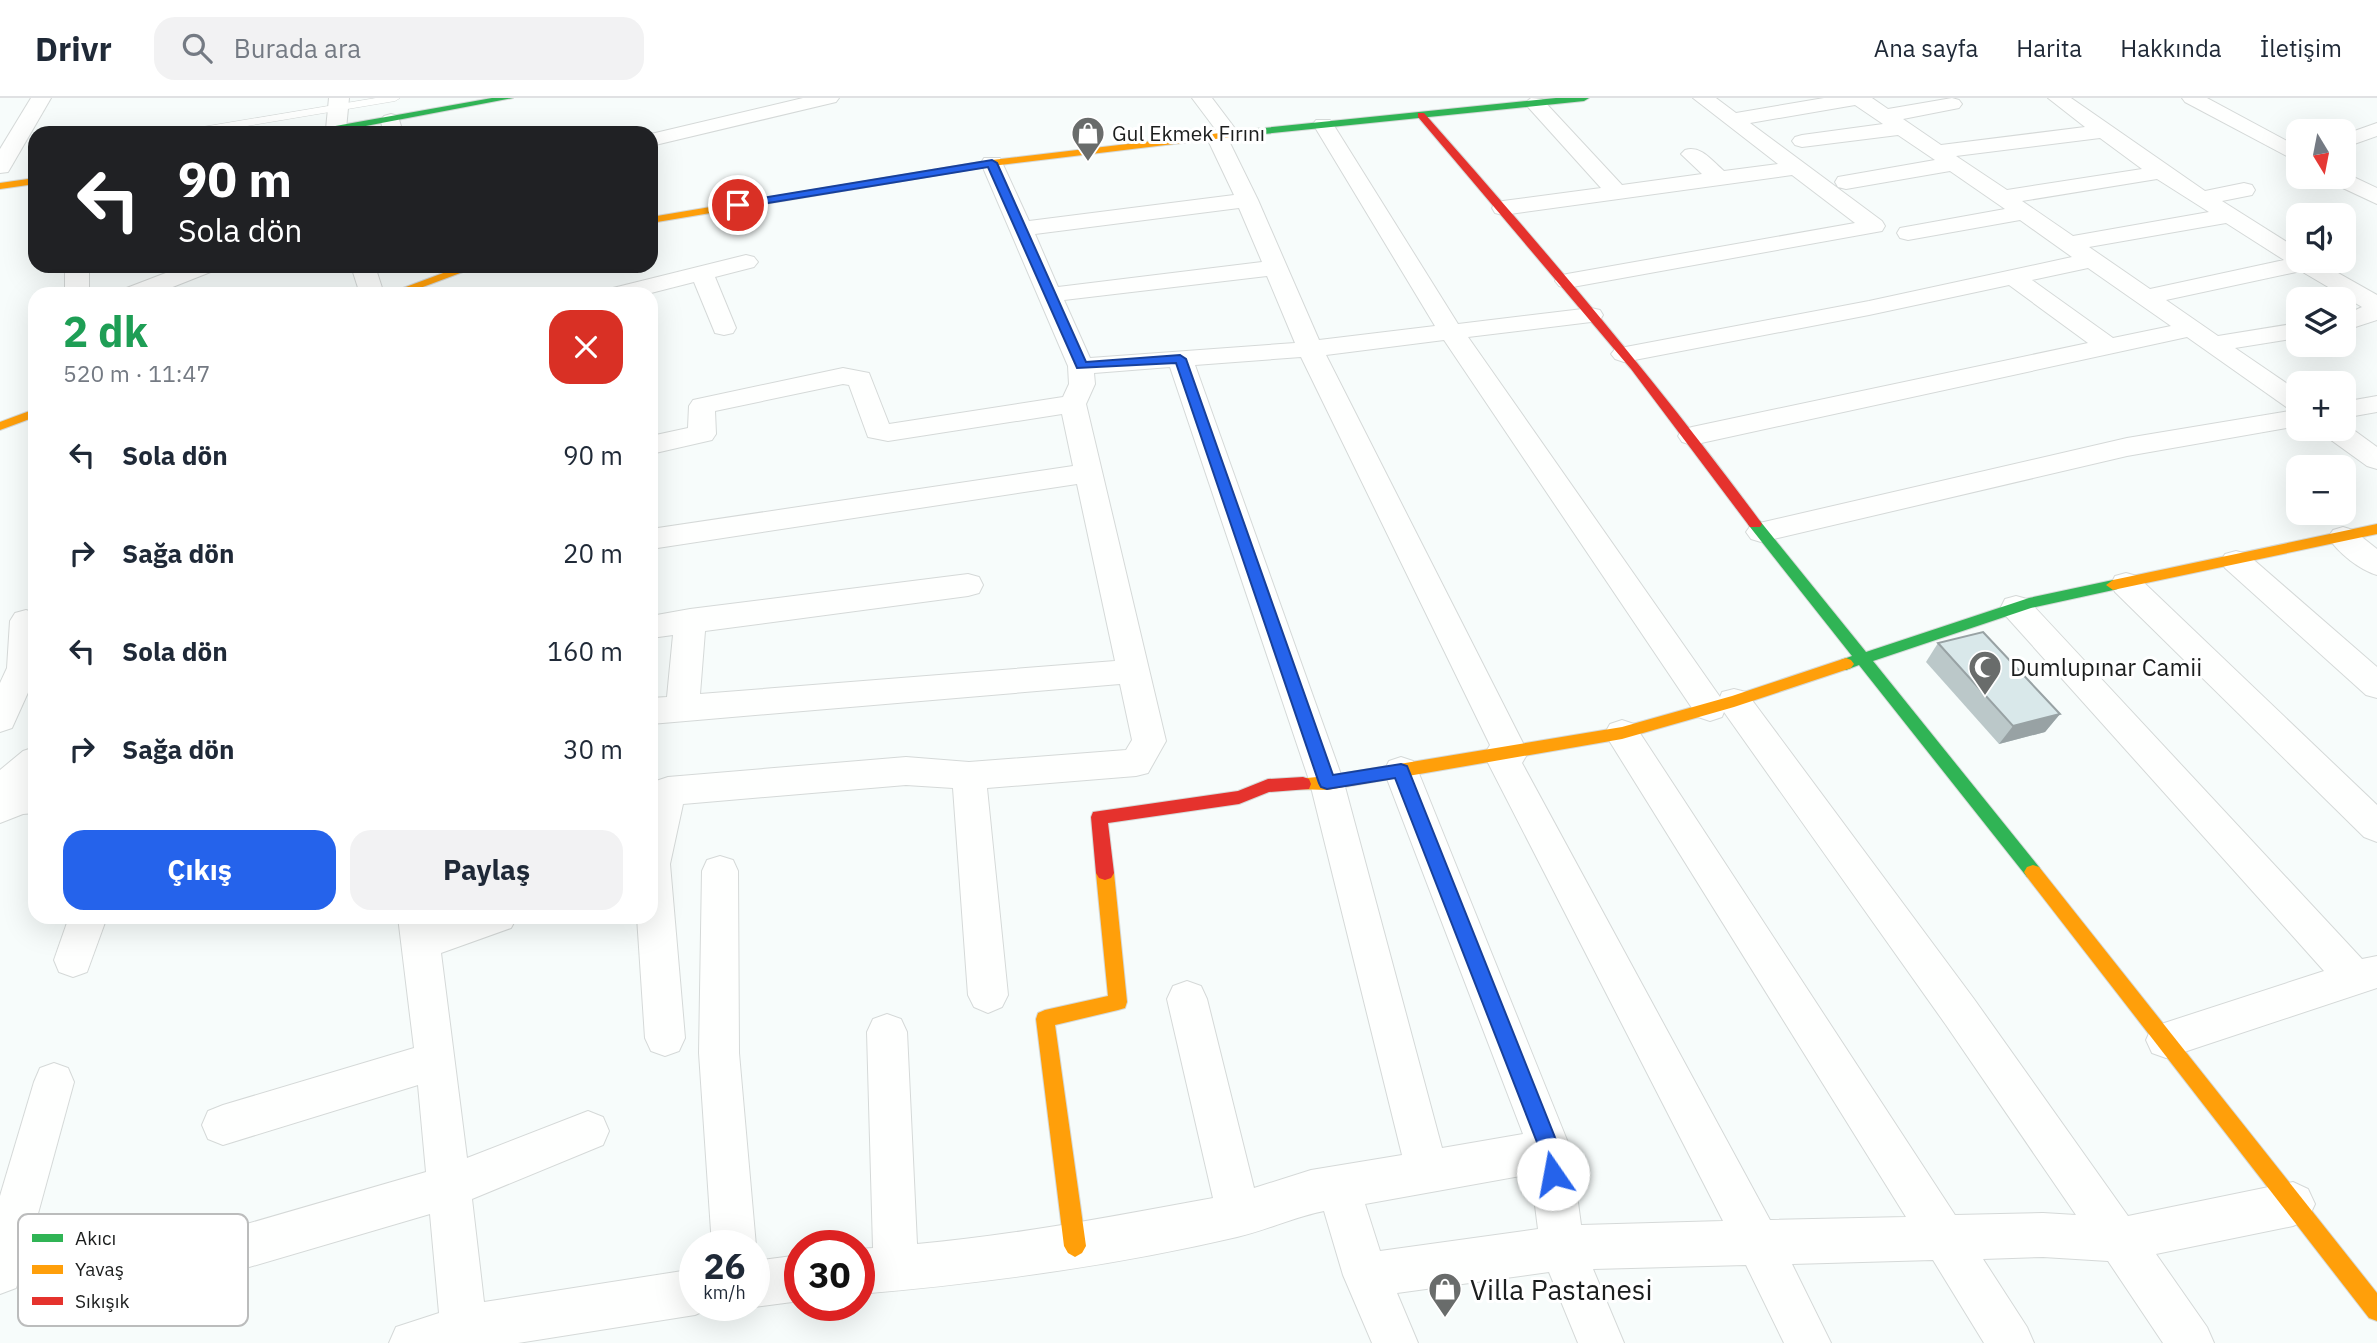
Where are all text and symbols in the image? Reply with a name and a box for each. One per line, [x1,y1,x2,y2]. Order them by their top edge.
search box [154,17,644,80]
text: Drivr [35,27,112,70]
icon: search [178,29,216,67]
text: Burada ara [234,31,361,65]
text: Ana sayfa [1874,32,1978,64]
text: Harita [2016,32,2082,64]
text: Hakkında [2120,32,2222,64]
text: İletişim [2260,32,2342,64]
shop icon: Gul Ekmek Fırını [1069,114,1107,163]
place label: Gul Ekmek Fırını [1112,119,1265,147]
north arrow [2286,119,2356,189]
map controls [2286,119,2356,525]
text: 90 m [178,147,292,210]
icon: left [63,154,154,245]
pin [708,175,768,235]
icon: arrive [719,186,757,224]
button: sound [2286,203,2356,273]
text: Sola dön [178,209,303,251]
button: layers [2286,287,2356,357]
text: 2 dk [63,304,148,359]
button: close [549,310,623,384]
text: 520 m · 11:47 [63,358,210,388]
button: + [2286,371,2356,441]
icon: left [63,436,101,474]
text: Sola dön [122,438,228,472]
text: 90 m [563,438,623,472]
button: − [2286,455,2356,525]
icon: right [63,534,101,572]
text: Sağa dön [122,536,234,570]
text: 20 m [563,536,623,570]
icon: left [63,632,101,670]
text: Sola dön [122,634,228,668]
text: 160 m [547,634,623,668]
mosque icon: Dumlupınar Camii [1966,648,2004,697]
place label: Dumlupınar Camii [2010,651,2202,683]
icon: right [63,730,101,768]
text: Sağa dön [122,732,234,766]
text: 30 m [563,732,623,766]
button: Çıkış [63,830,336,910]
button: Paylaş [350,830,623,910]
position arrow [1516,1137,1590,1211]
legend [18,1214,248,1326]
text: Akıcı [75,1226,116,1250]
speed limit sign: 30 [784,1230,875,1321]
text: 26 [703,1243,746,1289]
text: Yavaş [75,1257,124,1281]
shop icon: Villa Pastanesi [1426,1270,1464,1319]
place label: Villa Pastanesi [1470,1271,1652,1308]
text: km/h [703,1281,746,1304]
text: Sıkışık [75,1289,130,1313]

